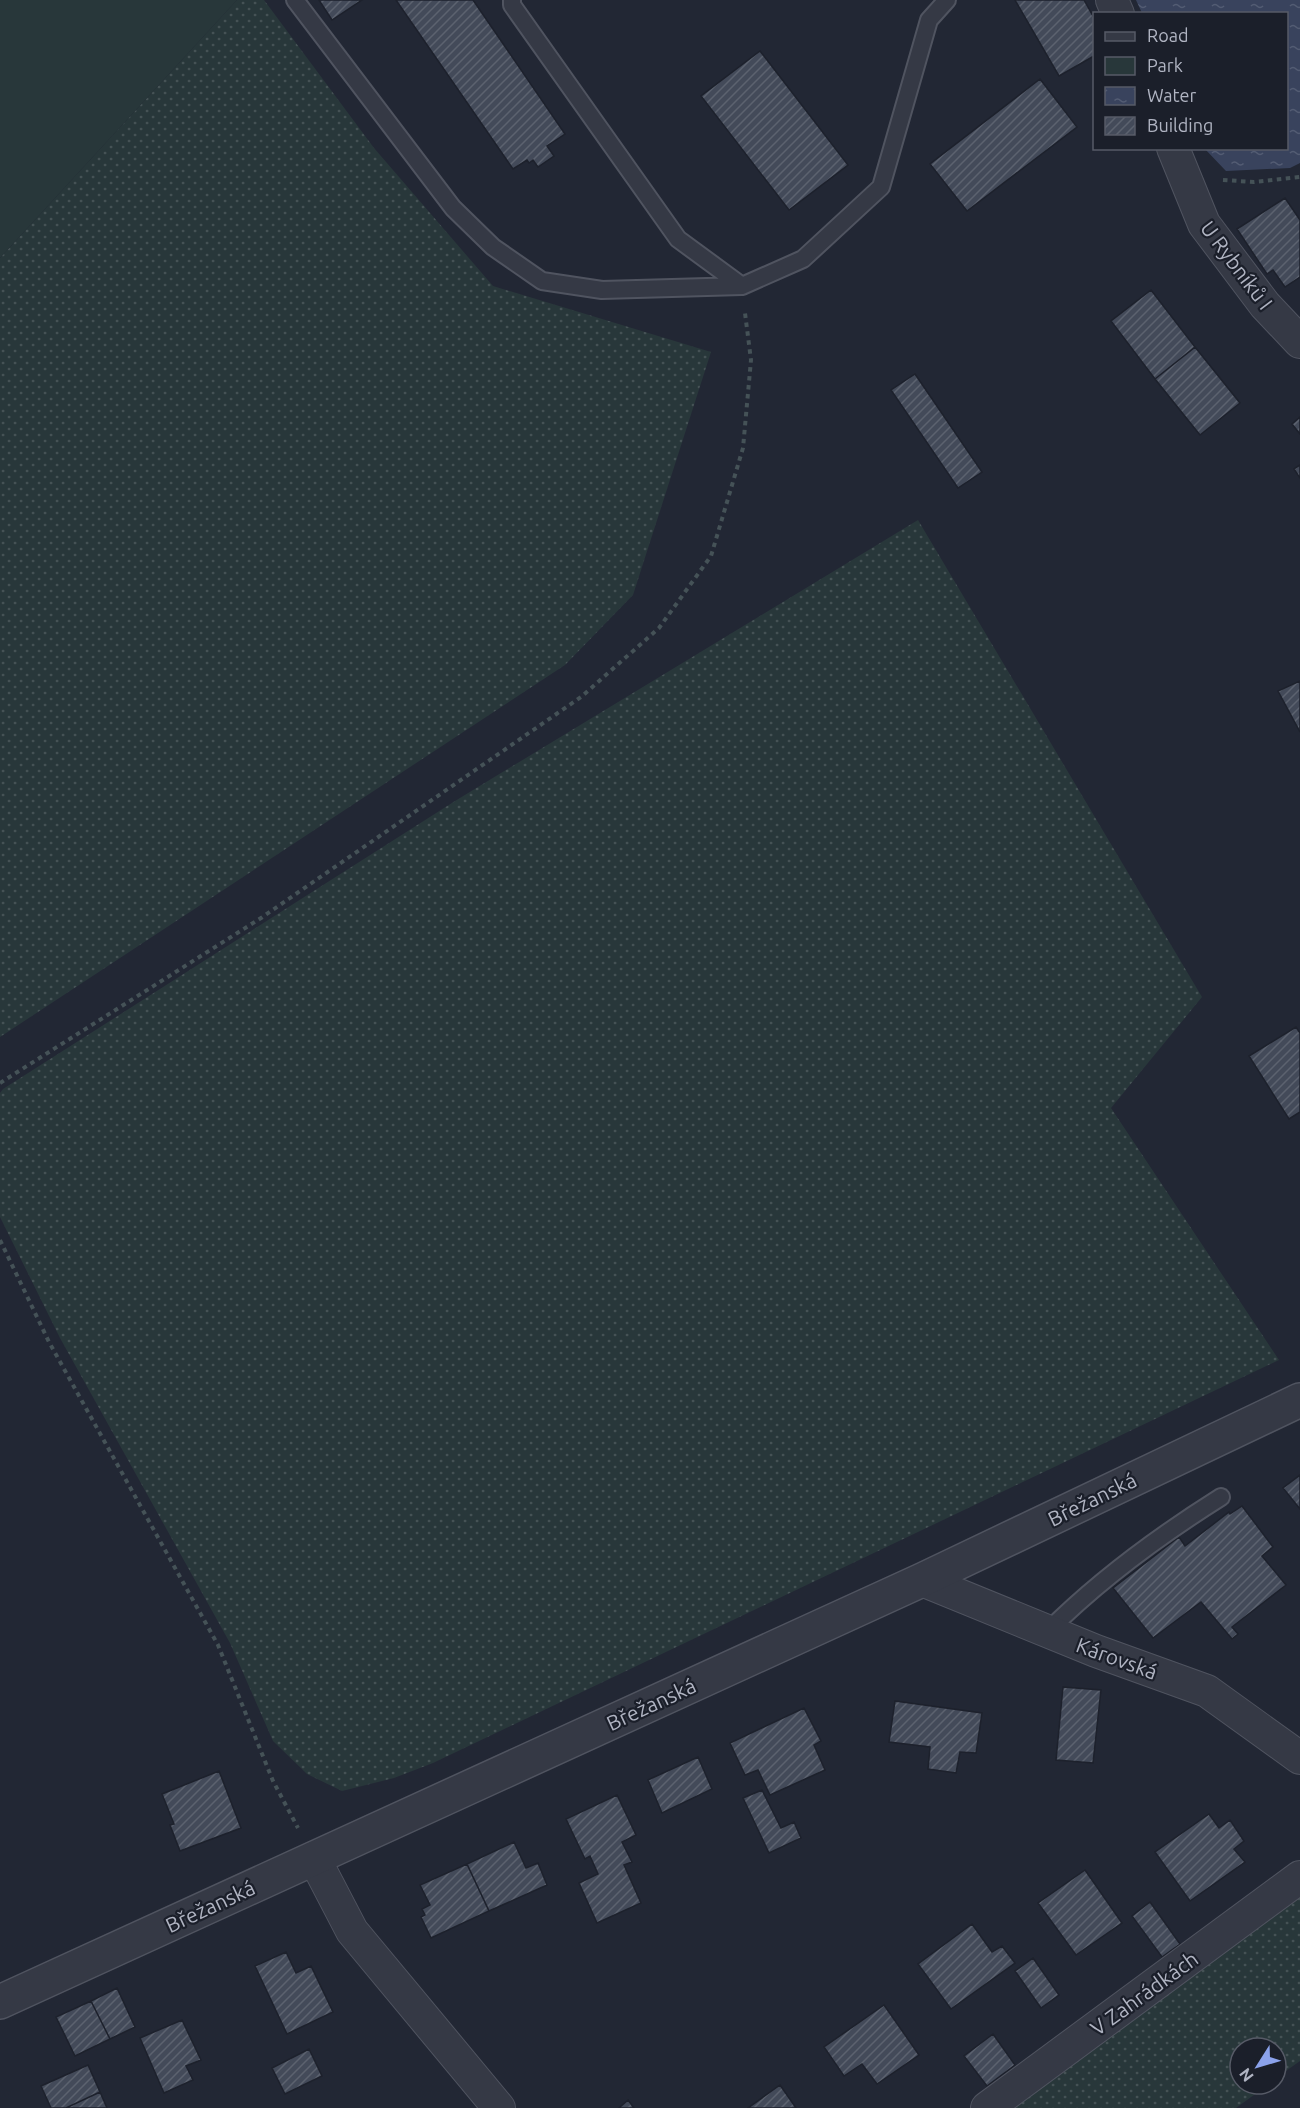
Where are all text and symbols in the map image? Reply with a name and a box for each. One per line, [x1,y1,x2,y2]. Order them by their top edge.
legend [1093,12,1288,150]
text: Road [1147,25,1189,45]
text: Park [1147,55,1183,75]
text: Water [1147,85,1197,105]
text: Building [1147,115,1213,135]
street label: U Rybníků I [1196,216,1278,314]
street label: Břežanská [1044,1467,1140,1531]
street label: Károvská [1073,1632,1161,1684]
street label: Břežanská [603,1673,699,1735]
street label: Břežanská [162,1875,258,1937]
street label: V Zahrádkách [1086,1946,1202,2040]
north arrow [1228,2036,1288,2096]
text: N [1235,2065,1257,2085]

